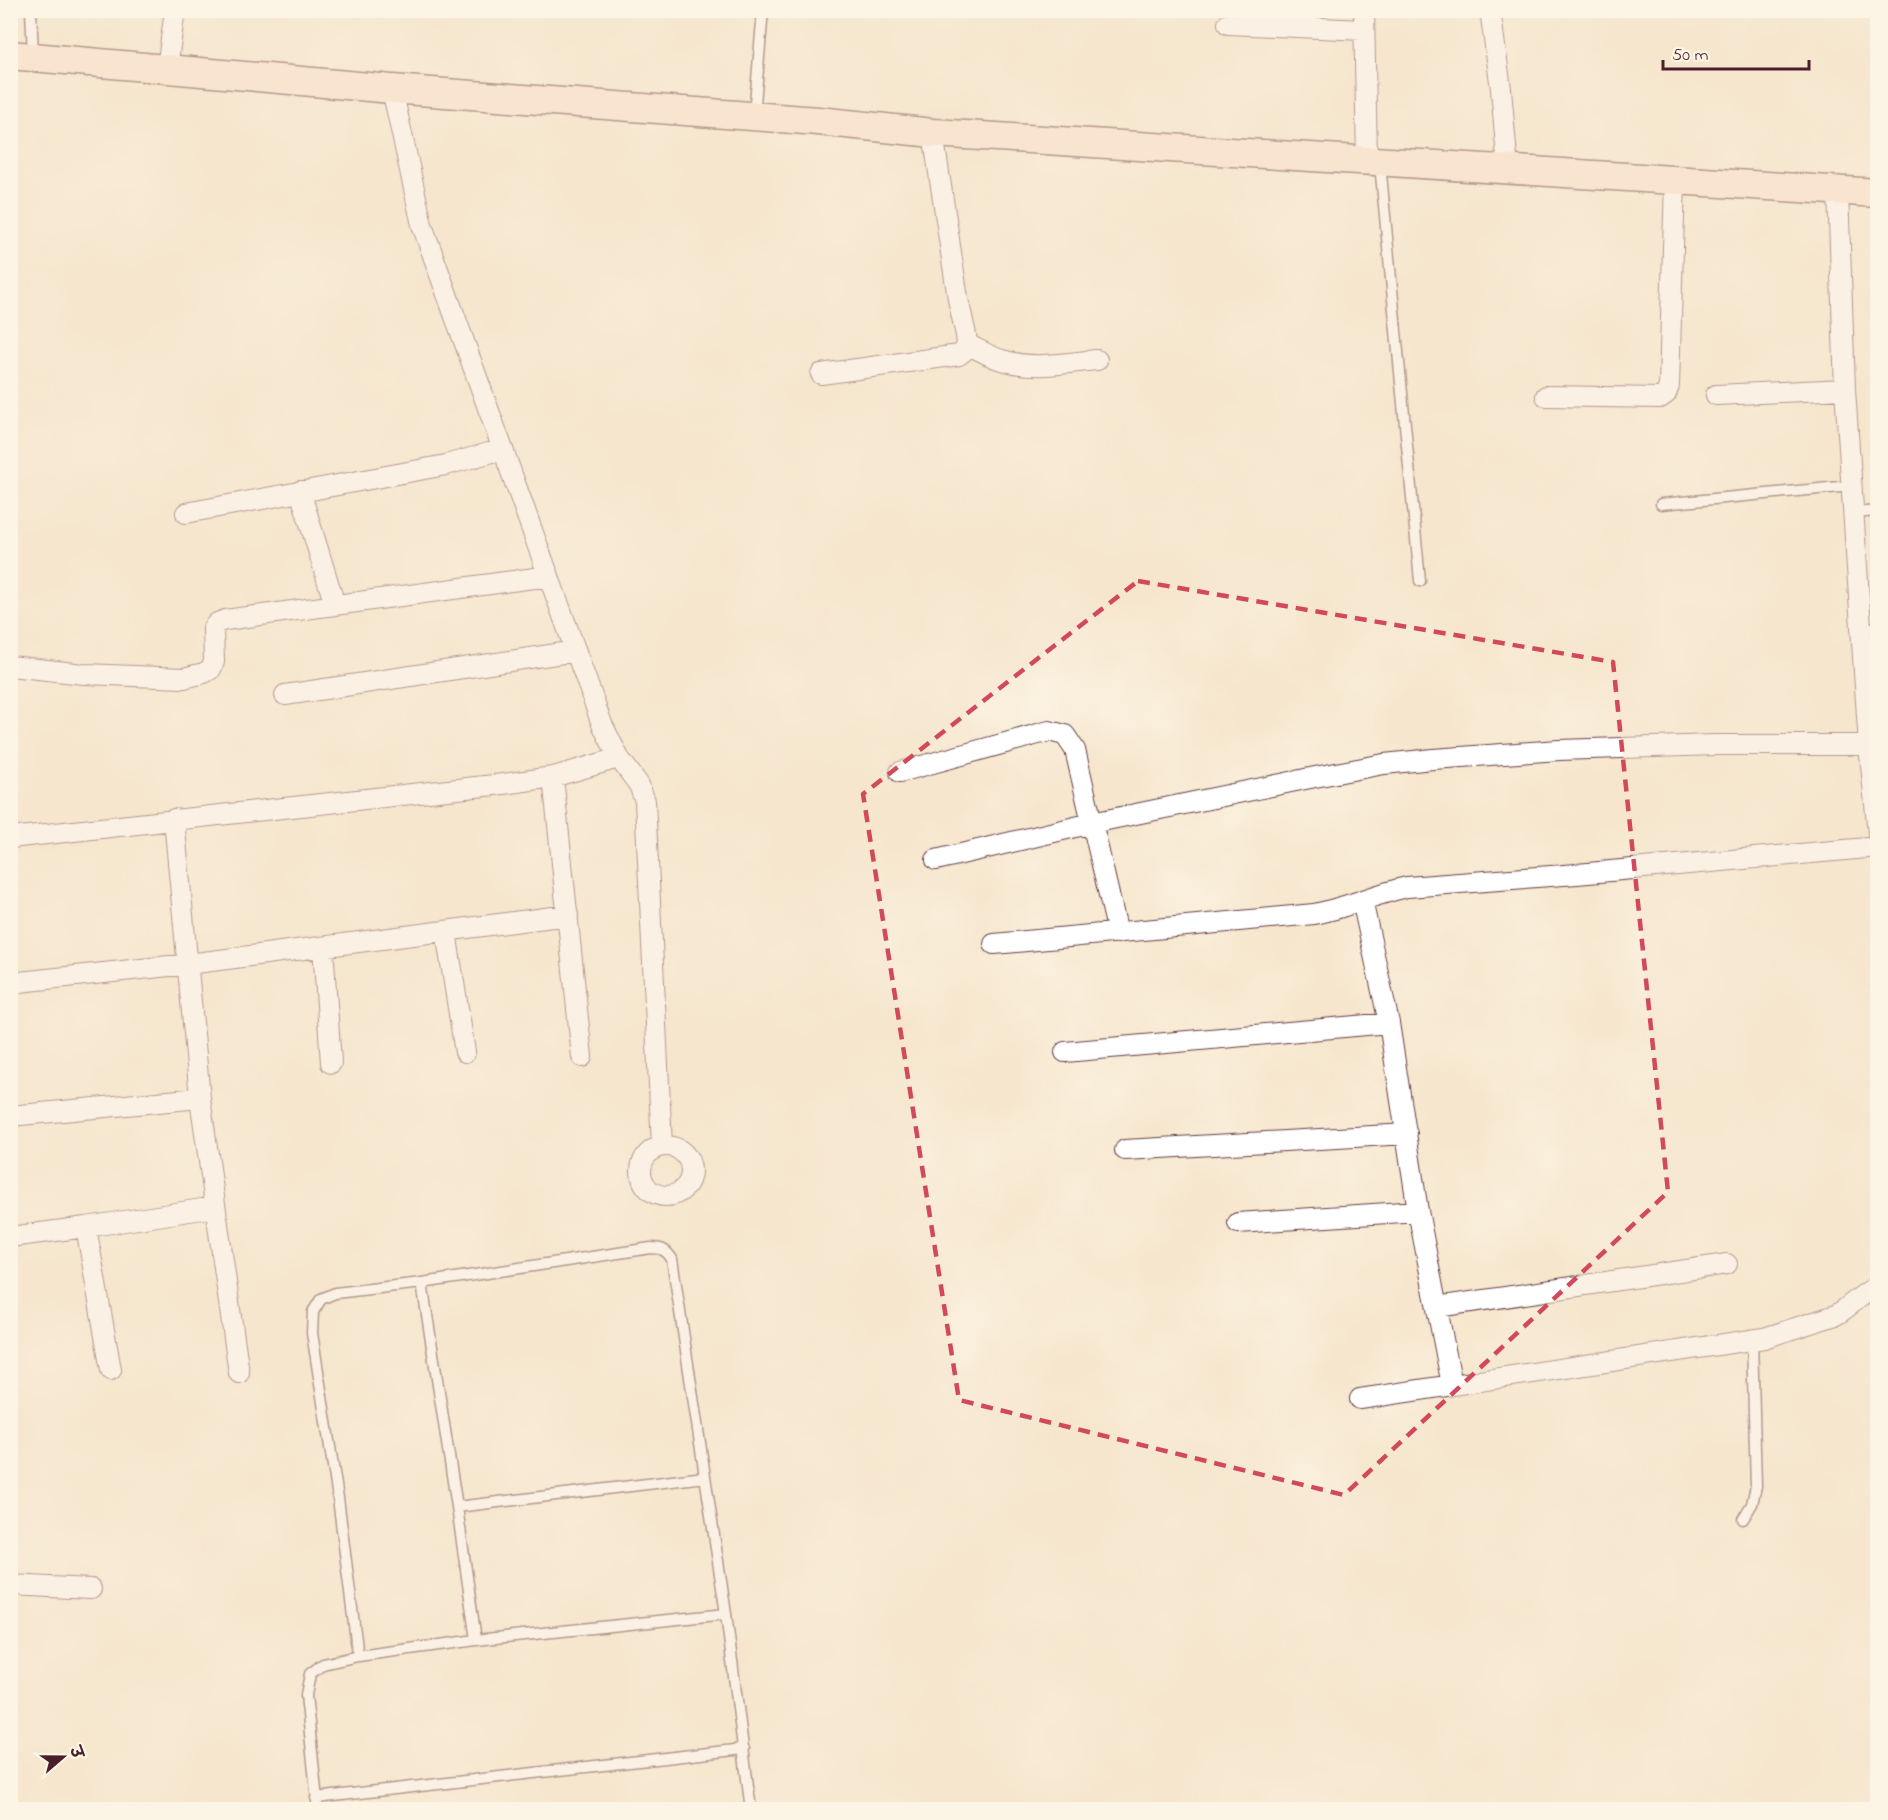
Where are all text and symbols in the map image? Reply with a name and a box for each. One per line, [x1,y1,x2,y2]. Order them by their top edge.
scale bar [1663,33,1808,71]
text: 50 m [1672,43,1709,69]
north arrow [33,1727,93,1787]
text: उ [61,1742,89,1763]

